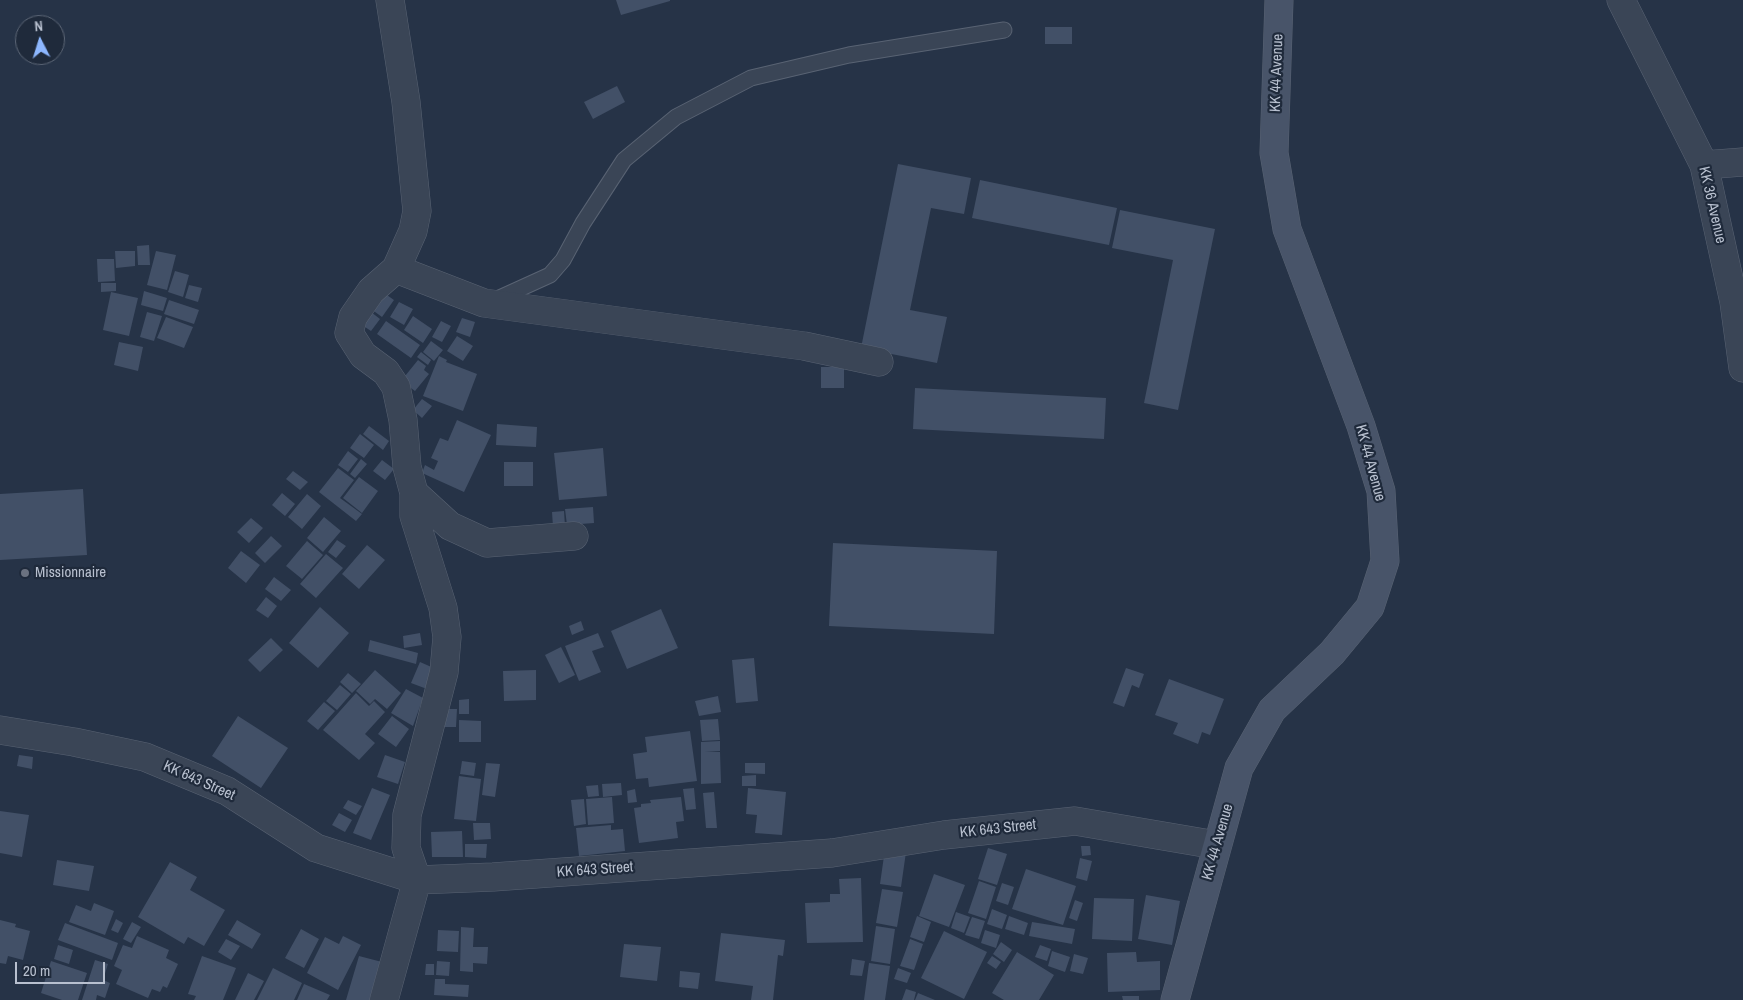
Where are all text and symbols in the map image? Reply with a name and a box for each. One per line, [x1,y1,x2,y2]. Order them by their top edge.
north arrow [15,15,65,65]
text: N [34,17,44,35]
street label: KK 44 Avenue [1267,33,1287,113]
street label: KK 36 Avenue [1694,165,1730,245]
street label: KK 44 Avenue [1351,423,1389,503]
place label: Missionnaire [35,564,106,582]
marker: Missionnaire [19,567,31,579]
street label: KK 643 Street [160,757,238,805]
street label: KK 44 Avenue [1199,802,1237,882]
street label: KK 643 Street [959,816,1037,842]
street label: KK 643 Street [556,858,634,882]
scale bar [18,952,108,984]
text: 20 m [23,960,50,981]

